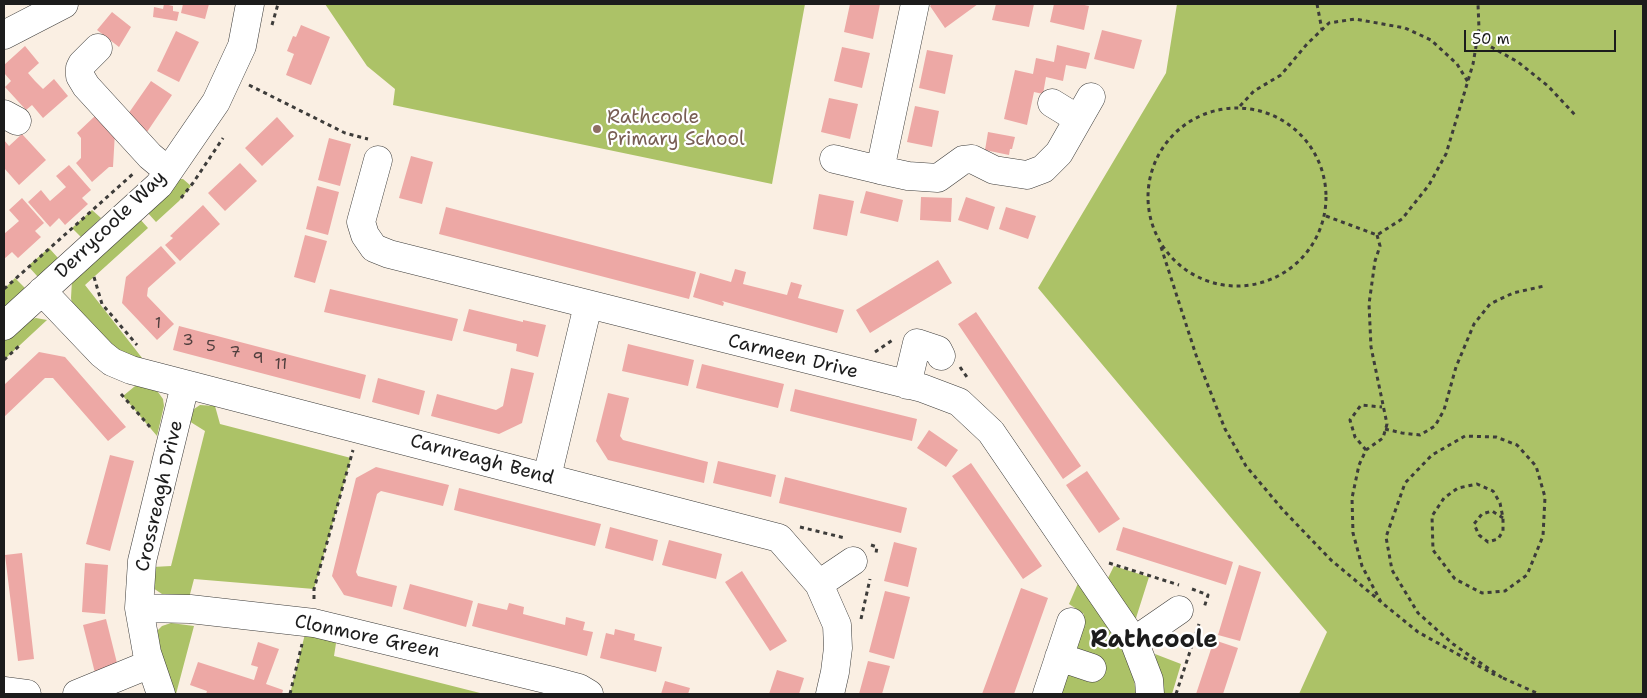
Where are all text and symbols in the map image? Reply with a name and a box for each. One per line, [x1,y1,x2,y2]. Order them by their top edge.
scale bar [1467,20,1620,52]
text: 50 m [1472,29,1510,49]
place label: Rathcoole Primary School [607,107,745,151]
marker: Rathcoole Primary School [591,123,603,135]
street label: Derrycoole Way [51,166,171,284]
house number: 1 [155,314,161,334]
street label: Carmeen Drive [725,330,861,384]
house number: 3 [182,331,194,351]
house number: 5 [206,337,216,357]
house number: 7 [229,343,241,363]
house number: 9 [252,349,264,369]
house number: 11 [275,355,287,375]
street label: Crossreagh Drive [131,418,189,574]
street label: Carnreagh Bend [408,430,556,490]
street label: Clonmore Green [292,610,442,664]
district label: Rathcoole [1090,627,1218,655]

